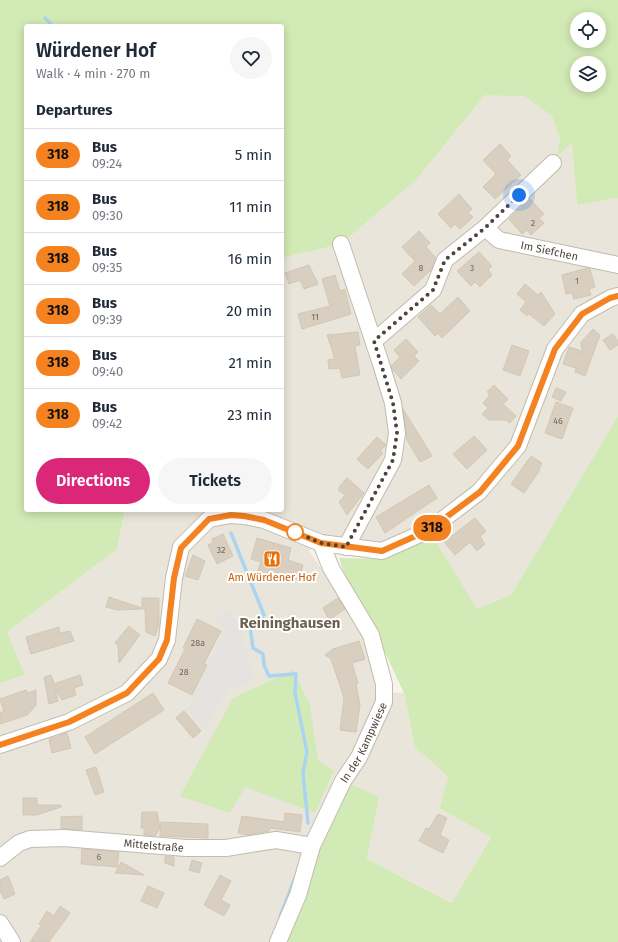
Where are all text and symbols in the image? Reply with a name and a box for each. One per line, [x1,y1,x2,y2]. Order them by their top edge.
map controls [570,12,606,92]
button: locate [570,12,606,48]
button: heart [230,37,272,79]
text: Würdener Hof [36,39,156,62]
button: layers [570,56,606,92]
text: Walk · 4 min · 270 m [36,66,150,81]
text: Departures [36,101,113,119]
text: Bus [92,138,117,156]
text: 318 [47,146,69,163]
text: 5 min [235,146,272,164]
text: 09:24 [92,156,122,171]
your location [509,185,529,205]
text: Bus [92,190,117,208]
text: 318 [47,198,69,215]
text: 11 min [229,198,272,216]
text: 09:30 [92,208,123,223]
house number: 2 [531,218,535,228]
street label: Im Siefchen [519,239,579,263]
text: Bus [92,242,117,260]
text: 318 [47,250,69,267]
text: 16 min [228,250,272,268]
text: 09:35 [92,260,122,275]
house number: 8 [419,263,424,273]
house number: 3 [470,263,474,273]
house number: 1 [575,276,579,286]
text: Bus [92,294,117,312]
text: 318 [47,302,69,319]
text: 20 min [226,302,272,320]
text: 09:39 [92,312,122,327]
house number: 11 [311,312,319,322]
text: Bus [92,346,117,364]
text: 318 [47,354,69,371]
text: 21 min [229,354,272,372]
text: 09:40 [92,364,123,379]
text: Bus [92,398,117,416]
text: 318 [47,406,69,423]
text: 23 min [227,406,272,424]
text: 09:42 [92,416,122,431]
house number: 46 [553,416,563,426]
button: Directions [36,458,150,504]
button: Tickets [158,458,272,504]
line badge: 318 [409,515,455,541]
text: 318 [421,519,443,536]
unlabelled marker [286,523,304,541]
house number: 32 [217,545,225,555]
restaurant icon: Am Würdener Hof [262,549,282,569]
place label: Am Würdener Hof [228,571,317,584]
district label: Reininghausen [240,614,340,632]
house number: 28a [191,638,205,648]
house number: 28 [179,667,189,677]
street label: In der Kampwiese [338,700,390,785]
street label: Mittelstraße [123,837,184,855]
house number: 6 [97,852,102,862]

